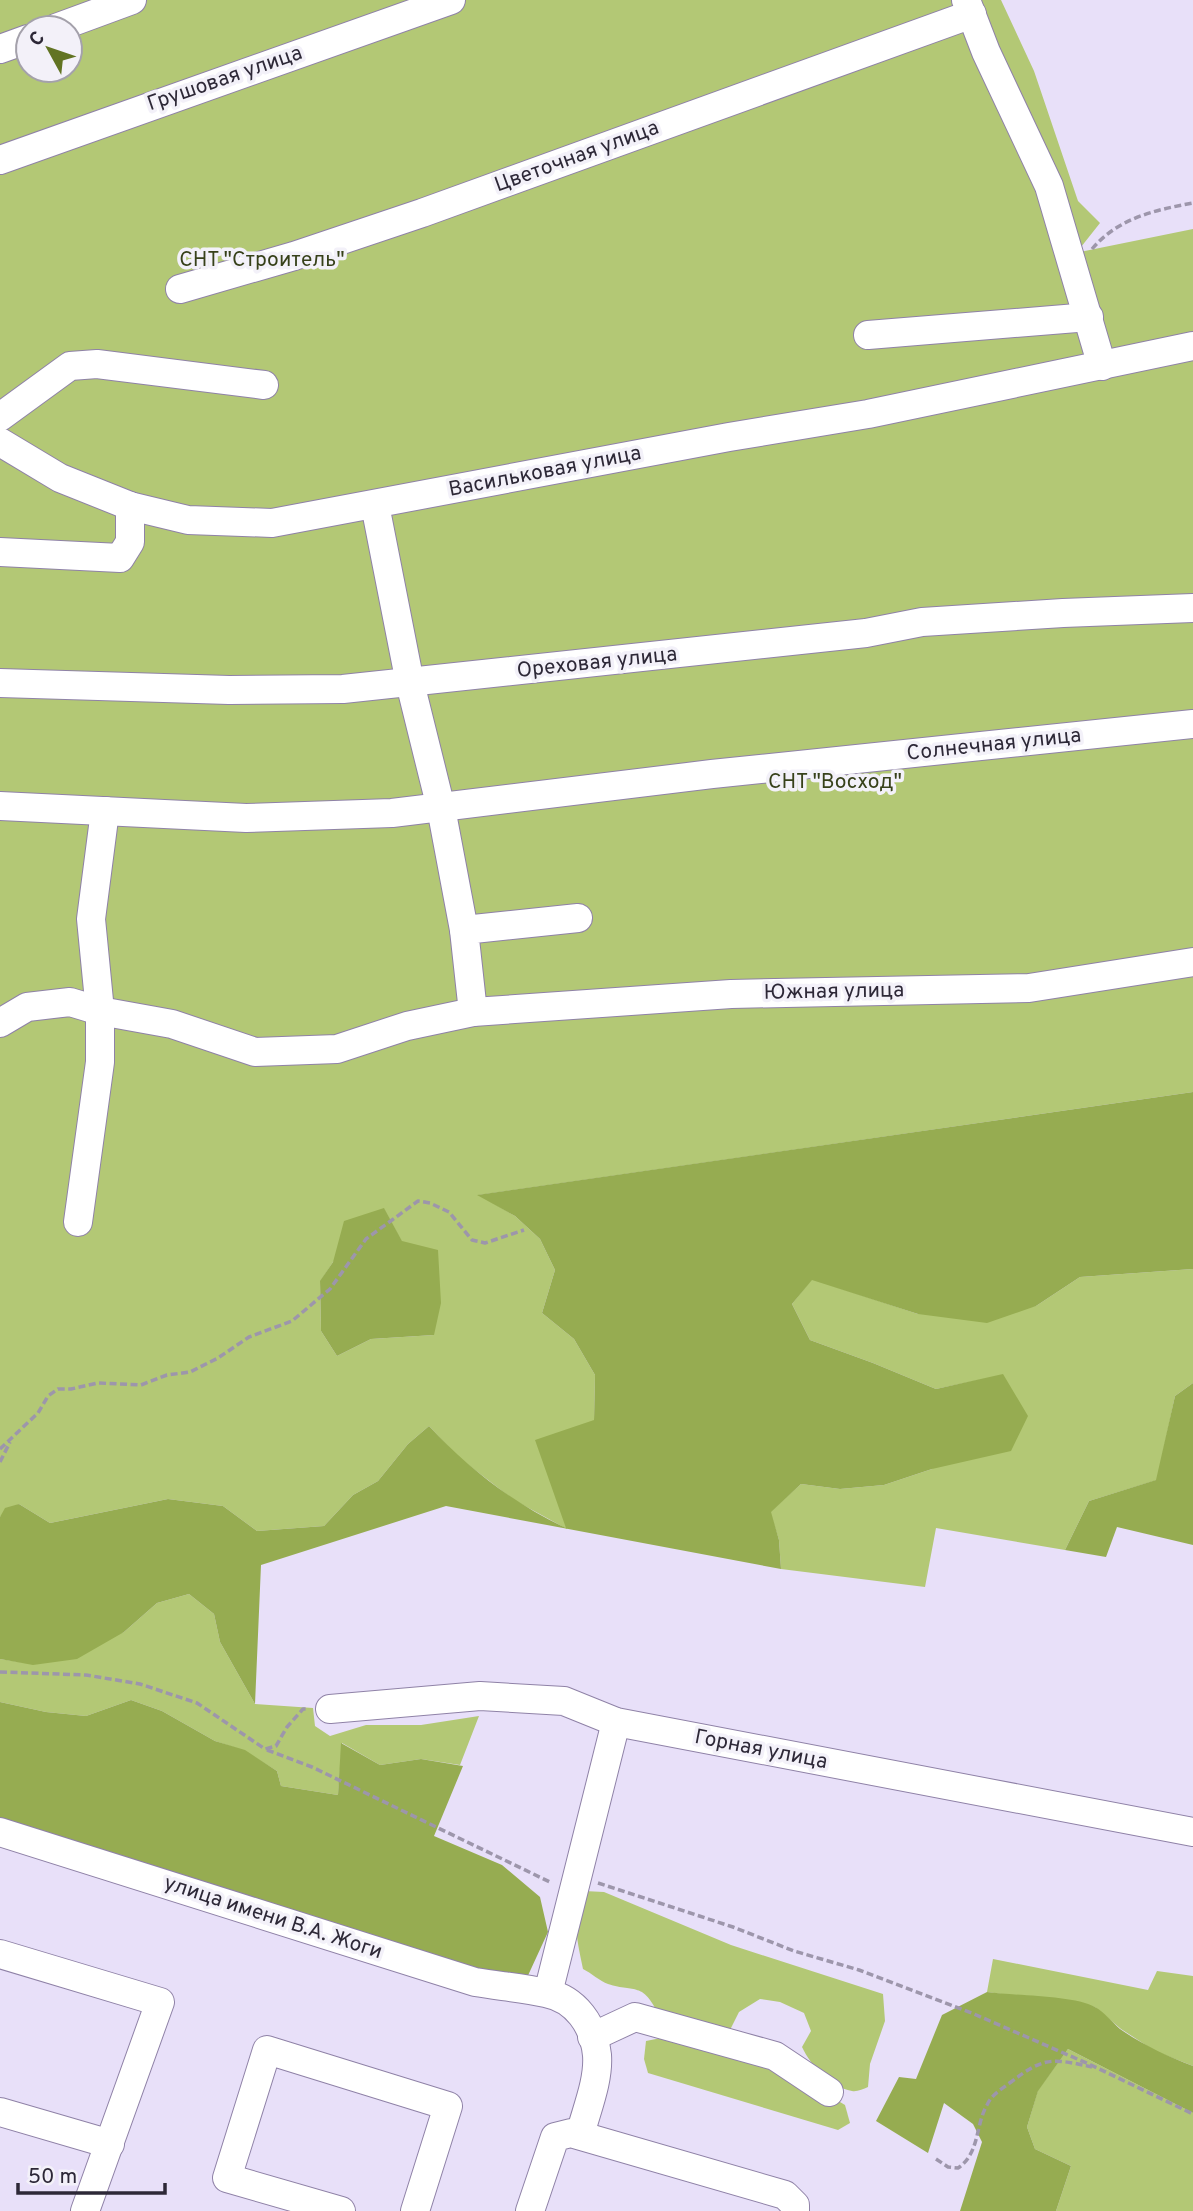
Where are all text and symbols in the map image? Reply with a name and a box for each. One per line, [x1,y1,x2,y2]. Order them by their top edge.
north arrow [14,14,84,84]
text: С [24,27,51,52]
street label: Грушовая улица [144,40,306,118]
street label: Цветочная улица [491,115,663,199]
park label: СНТ "Строитель" [179,247,345,274]
street label: Васильковая улица [446,440,644,504]
street label: Ореховая улица [515,641,679,685]
street label: Солнечная улица [905,722,1083,768]
park label: СНТ "Восход" [768,769,902,796]
street label: Южная улица [764,977,904,1007]
street label: Горная улица [692,1724,830,1776]
street label: улица имени В.А. Жоги [160,1870,386,1966]
scale bar [18,2152,164,2196]
text: 50 m [28,2164,77,2191]

